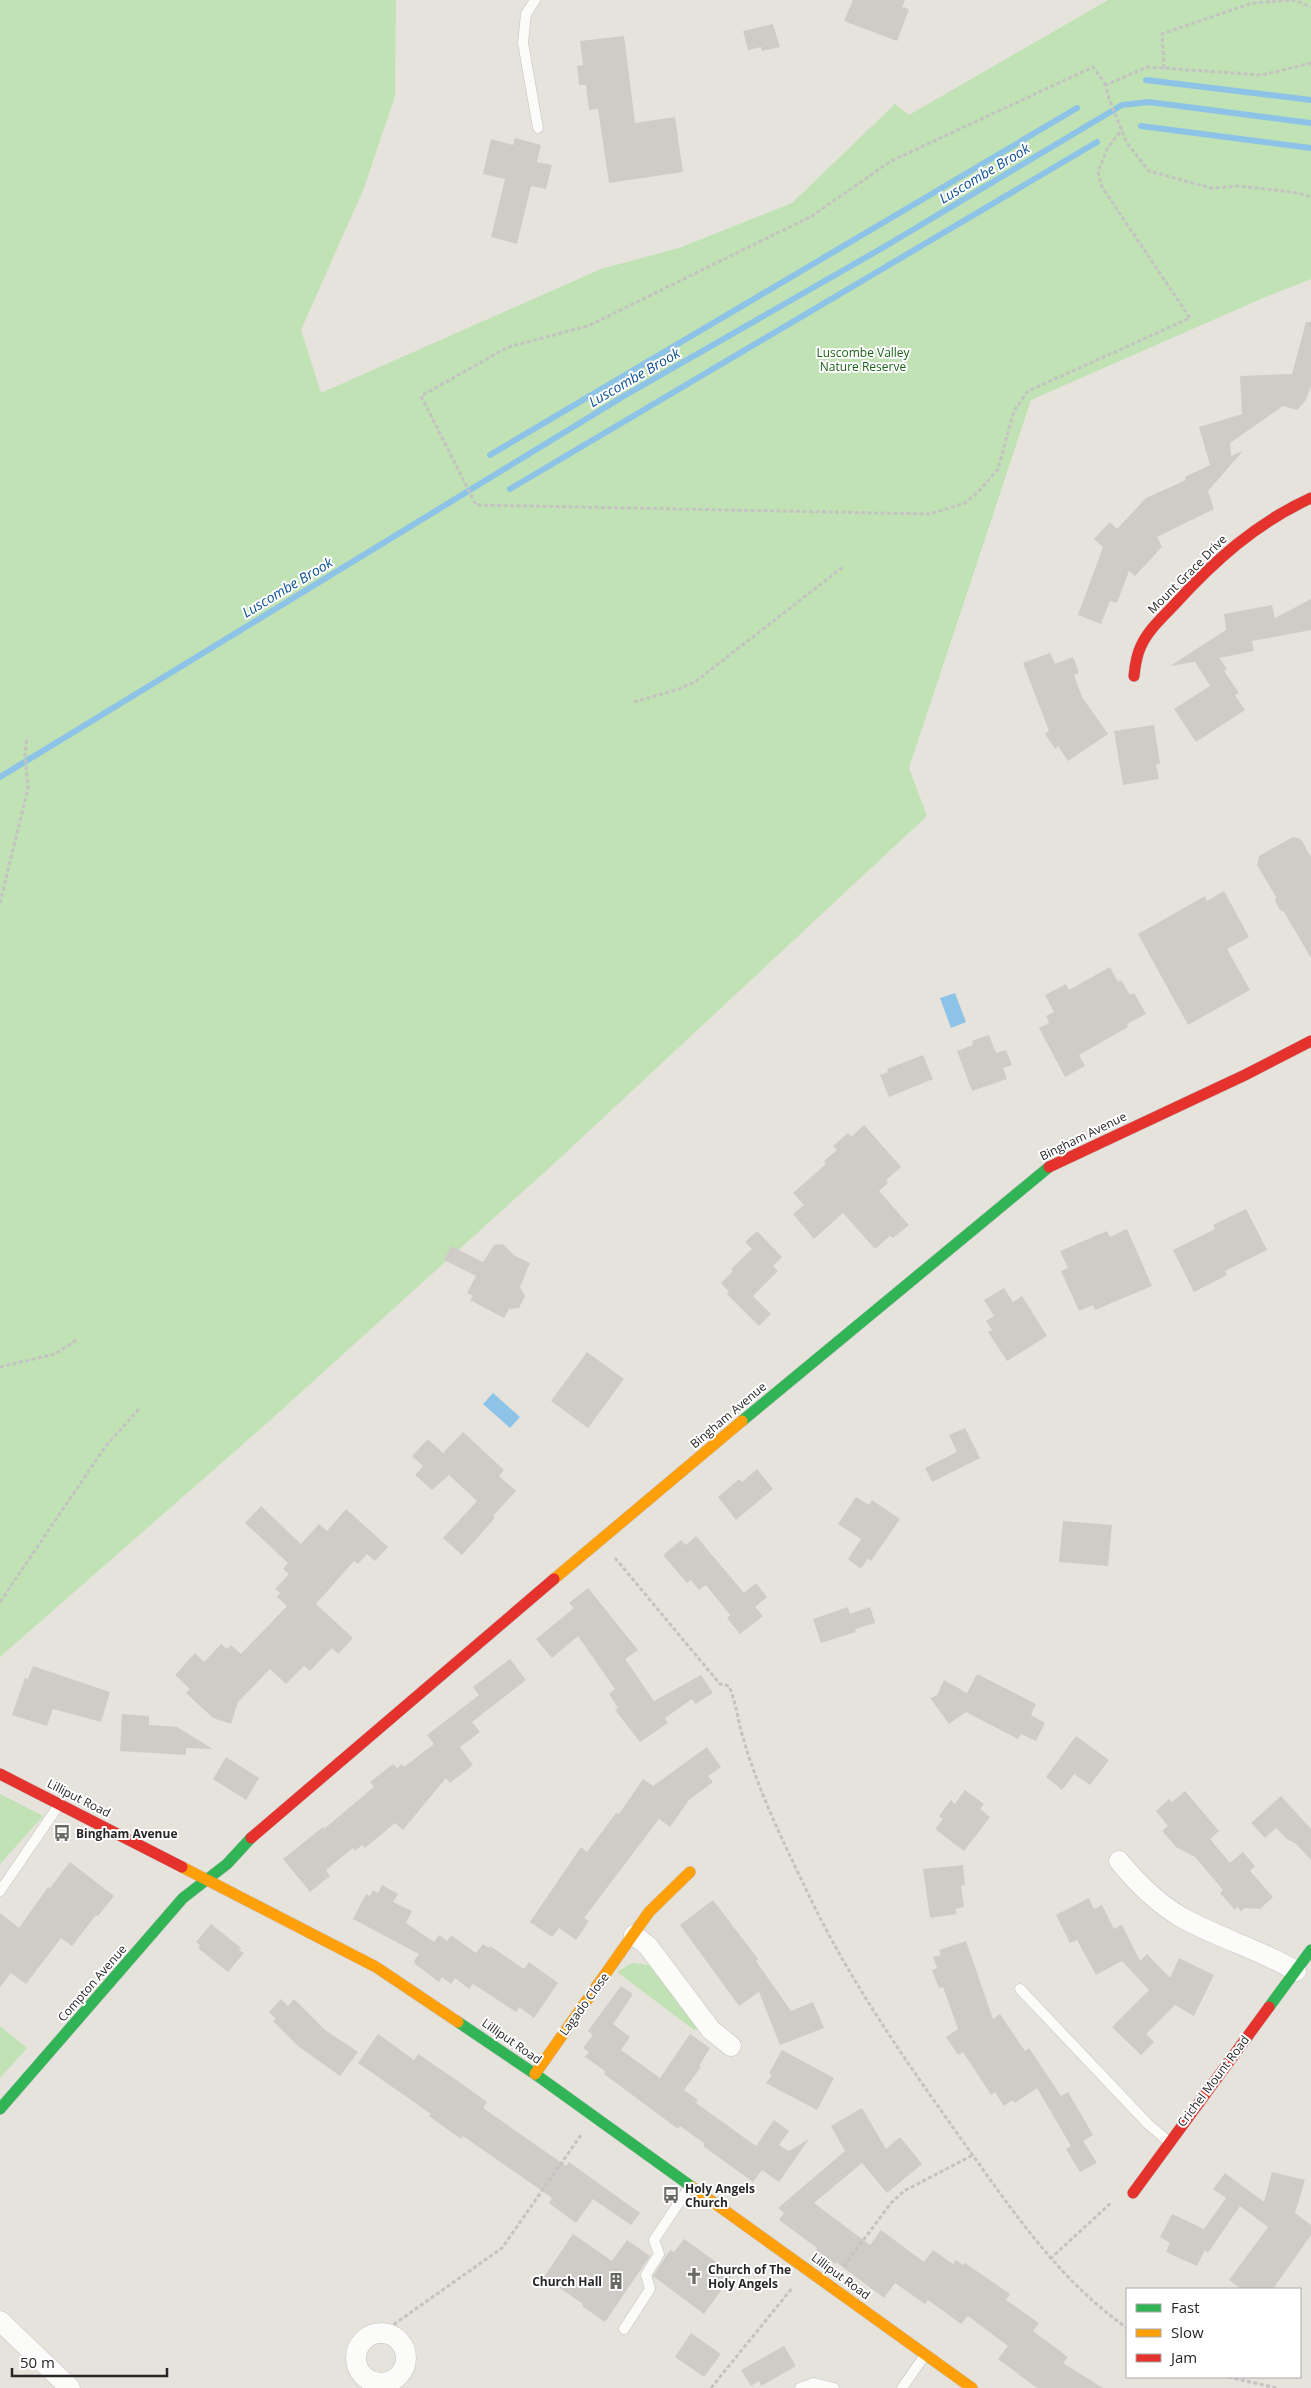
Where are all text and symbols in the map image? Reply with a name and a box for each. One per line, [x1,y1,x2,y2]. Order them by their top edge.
water label: Luscombe Brook [935,138,1034,208]
water label: Luscombe Brook [585,343,684,411]
park label: Luscombe Valley Nature Reserve [816,344,911,375]
street label: Mount Grace Drive [1144,531,1230,617]
water label: Luscombe Brook [238,552,337,622]
street label: Bingham Avenue [1037,1107,1130,1164]
street label: Bingham Avenue [686,1378,770,1452]
street label: Lilliput Road [44,1775,114,1821]
bus stop icon: Bingham Avenue [52,1823,72,1843]
place label: Bingham Avenue [76,1825,177,1842]
street label: Compton Avenue [54,1941,130,2025]
street label: Lagado Close [555,1969,613,2039]
street label: Lilliput Road [479,2014,545,2068]
street label: Crichel Mount Road [1173,2032,1253,2130]
place label: Holy Angels Church [685,2180,755,2211]
bus stop icon: Holy Angels Church [661,2185,681,2205]
street label: Lilliput Road [808,2249,874,2303]
place label: Church of The Holy Angels [708,2261,791,2292]
church icon: Church of The Holy Angels [684,2266,704,2286]
building icon: Church Hall [606,2271,626,2291]
place label: Church Hall [532,2273,602,2290]
legend [1126,2288,1301,2378]
text: Fast [1171,2297,1200,2317]
text: Slow [1171,2322,1204,2342]
scale bar [12,2346,168,2378]
text: Jam [1169,2347,1197,2367]
text: 50 m [20,2352,55,2372]

